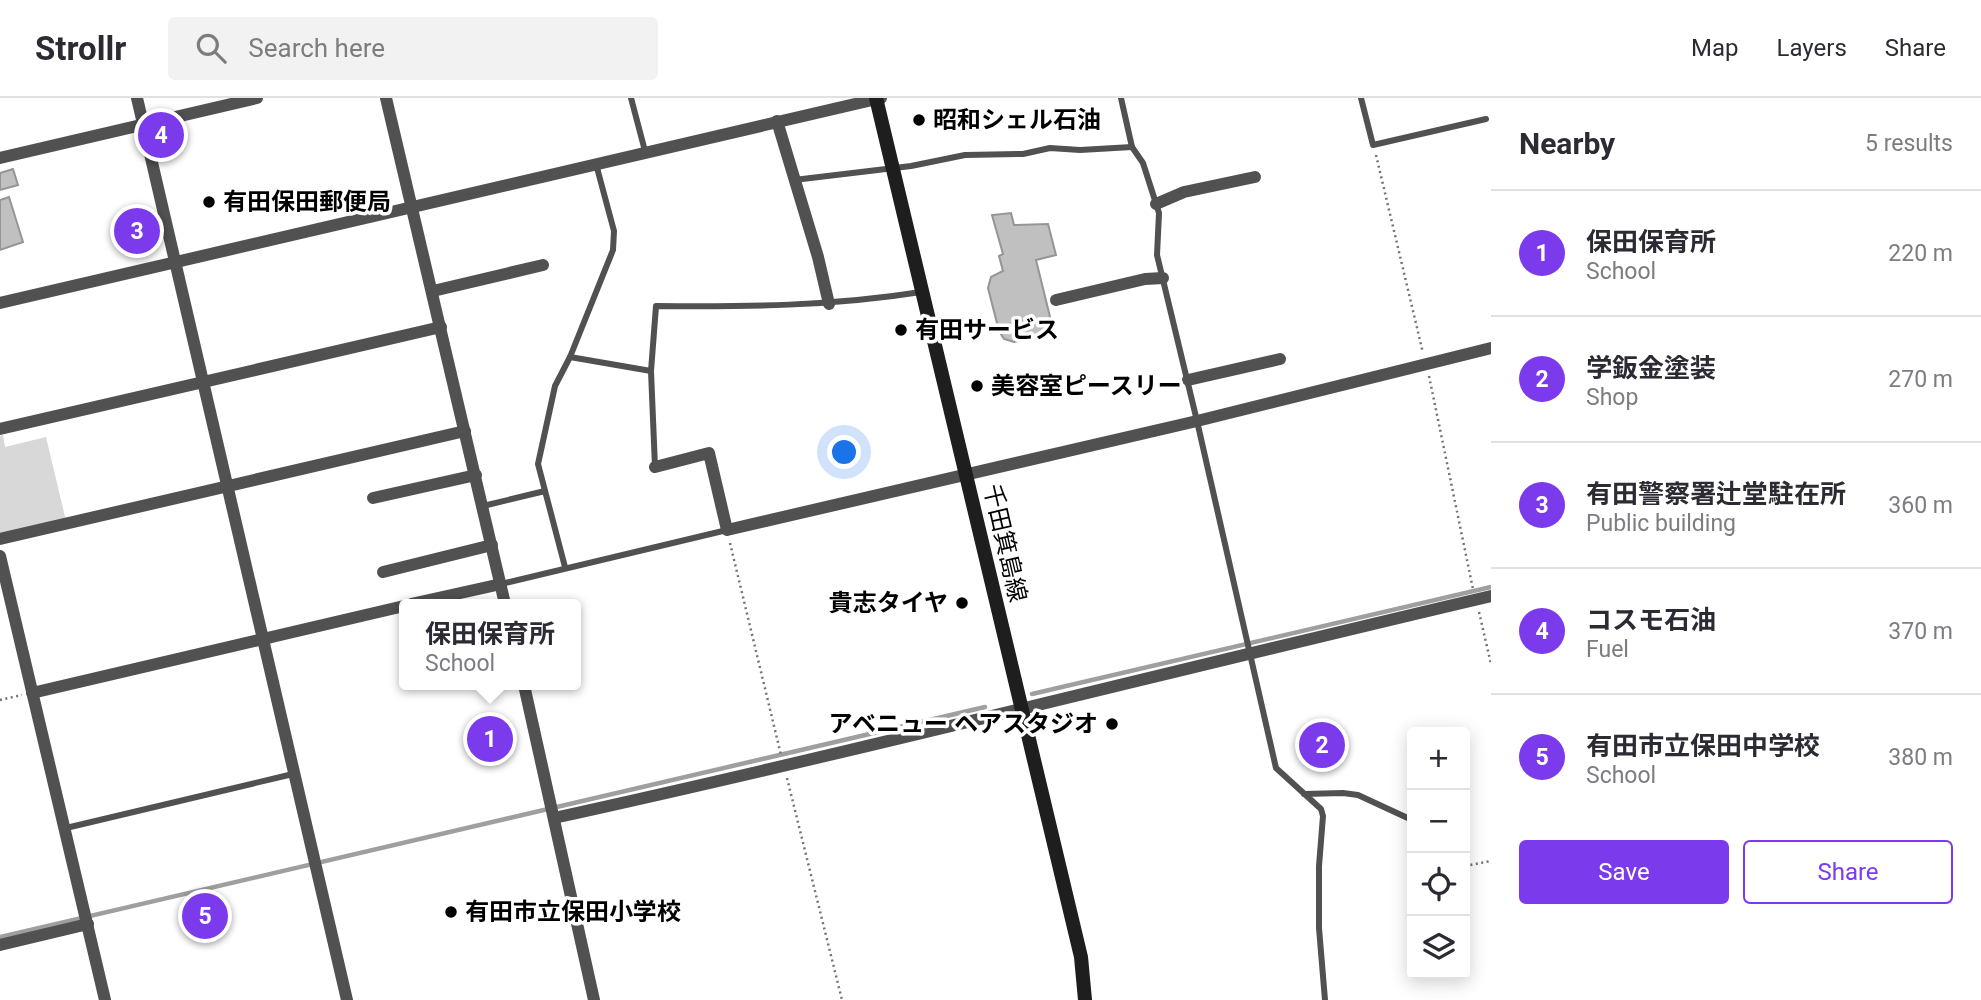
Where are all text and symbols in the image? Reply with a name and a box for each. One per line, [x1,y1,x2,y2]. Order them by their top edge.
search box [168,17,658,80]
text: Strollr [35,29,126,68]
icon: search [192,29,230,67]
text: Search here [248,33,385,63]
text: Map [1691,34,1739,62]
text: Layers [1777,34,1847,62]
text: Share [1885,34,1946,62]
place label: 昭和シェル石油 [933,106,1101,134]
pin: 4 [138,109,184,161]
marker: 昭和シェル石油 [911,112,927,128]
text: Nearby [1519,126,1615,161]
text: 5 results [1865,130,1953,157]
place label: 有田保田郵便局 [223,188,391,216]
marker: 有田保田郵便局 [201,194,217,210]
pin: 3 [114,205,160,257]
text: 保田保育所 [1586,227,1716,257]
text: 1 [1535,240,1549,267]
text: 220 m [1888,240,1953,267]
text: School [1586,258,1656,285]
place label: 有田サービス [915,316,1059,344]
marker: 有田サービス [893,322,909,338]
text: 学鈑金塗装 [1586,353,1716,383]
text: 2 [1535,366,1549,393]
text: 270 m [1888,366,1953,393]
place label: 美容室ピースリー [991,372,1182,400]
marker: 美容室ピースリー [969,378,985,394]
text: Shop [1586,384,1638,411]
your location [827,435,861,469]
text: 有田警察署辻堂駐在所 [1586,479,1846,509]
street label: 千田箕島線 [978,481,1032,605]
text: 3 [1535,492,1549,519]
text: 360 m [1888,492,1953,519]
text: Public building [1586,510,1736,537]
place label: 貴志タイヤ [829,589,948,617]
marker: 貴志タイヤ [954,595,970,611]
popup [399,599,581,690]
text: コスモ石油 [1586,605,1716,635]
text: 4 [1535,618,1549,645]
text: 370 m [1888,618,1953,645]
text: 保田保育所 [425,619,555,649]
text: Fuel [1586,636,1629,663]
text: School [425,650,495,677]
place label: アベニュー ヘアスタジオ [829,710,1098,738]
pin: 1 [467,713,513,765]
marker: アベニュー ヘアスタジオ [1104,716,1120,732]
pin: 2 [1299,719,1345,771]
map controls [1407,727,1470,979]
button: + [1407,727,1470,790]
text: 有田市立保田中学校 [1586,731,1820,761]
text: 5 [1535,744,1549,771]
text: 380 m [1888,744,1953,771]
text: School [1586,762,1656,789]
button: − [1407,790,1470,853]
button: Save [1519,840,1729,904]
button: Share [1743,840,1953,904]
button: locate [1407,853,1470,916]
pin: 5 [182,890,228,942]
place label: 有田市立保田小学校 [465,898,681,926]
marker: 有田市立保田小学校 [443,904,459,920]
button: layers [1407,916,1470,979]

